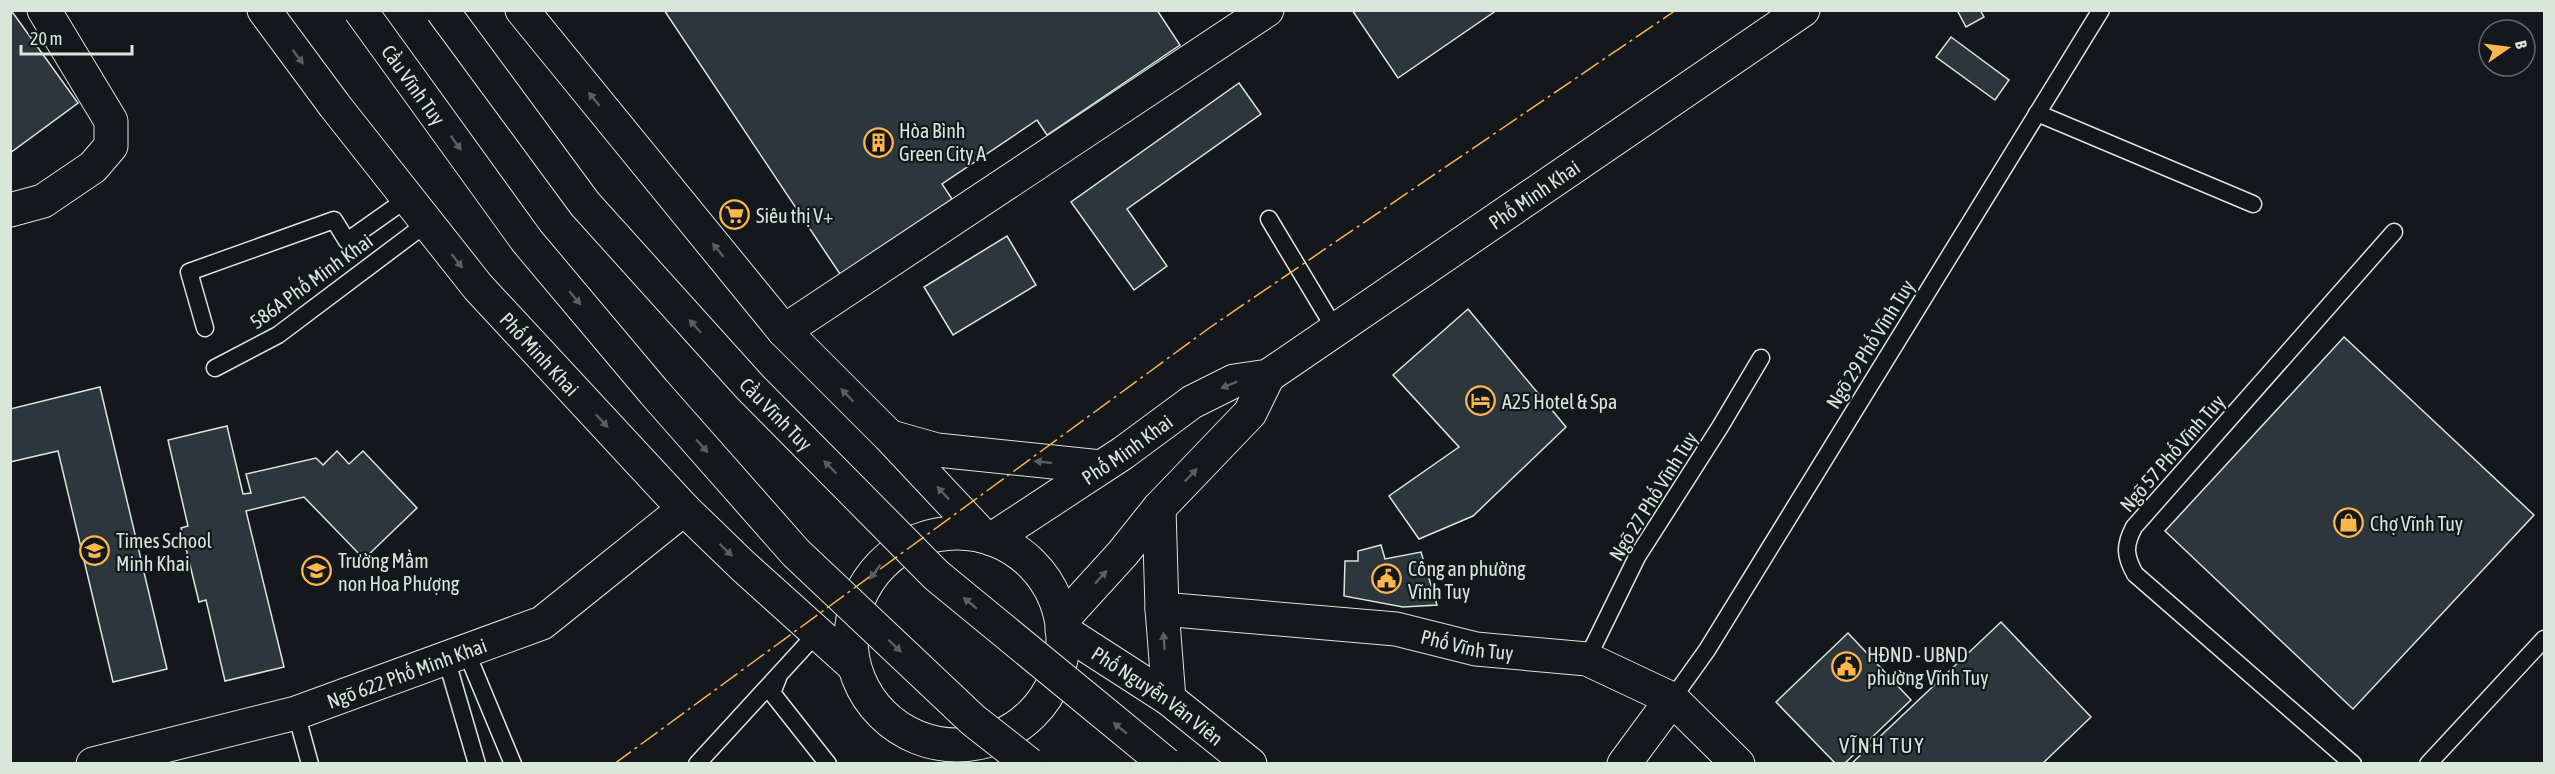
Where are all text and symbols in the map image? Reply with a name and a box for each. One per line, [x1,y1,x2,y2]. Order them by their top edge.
scale bar [21,18,132,56]
north arrow [2477,18,2537,78]
text: 20 m [30,28,62,49]
text: B [2512,39,2531,51]
street label: Cầu Vĩnh Tuy [377,40,450,129]
one-way arrow [292,50,304,65]
one-way arrow [588,92,601,107]
place label: Hòa Bình Green City A [899,119,986,165]
building icon: Hòa Bình Green City A [862,126,894,158]
one-way arrow [450,134,462,150]
street label: Phố Minh Khai [1484,155,1584,233]
supermarket icon: Siêu thị V+ [719,199,751,231]
place label: Siêu thị V+ [756,204,833,227]
street label: 586A Phố Minh Khai [245,229,377,333]
one-way arrow [711,242,724,258]
one-way arrow [451,253,464,269]
street label: Ngõ 29 Phố Vĩnh Tuy [1821,275,1919,413]
one-way arrow [568,290,581,305]
street label: Phố Minh Khai [496,307,584,400]
one-way arrow [688,319,702,334]
street label: Cầu Vĩnh Tuy [735,373,817,455]
one-way arrow [1220,381,1238,390]
hotel icon: A25 Hotel & Spa [1465,385,1497,417]
one-way arrow [840,388,854,403]
place label: A25 Hotel & Spa [1502,390,1617,413]
street label: Ngõ 57 Phố Vĩnh Tuy [2115,390,2229,516]
street label: Phố Minh Khai [1077,409,1176,489]
one-way arrow [595,413,609,428]
street label: Ngõ 27 Phố Vĩnh Tuy [1604,427,1702,565]
one-way arrow [695,438,708,454]
one-way arrow [1033,457,1052,467]
one-way arrow [823,461,837,475]
one-way arrow [1184,467,1198,482]
one-way arrow [936,486,950,501]
shop icon: Chợ Vĩnh Tuy [2333,507,2365,539]
place label: Chợ Vĩnh Tuy [2370,512,2463,535]
place label: Times School Minh Khai [116,529,213,575]
school or university icon: Times School Minh Khai [79,535,111,567]
one-way arrow [718,542,732,556]
place label: Trường Mầm non Hoa Phượng [338,549,460,595]
school or university icon: Trường Mầm non Hoa Phượng [301,555,333,587]
place label: Công an phường Vĩnh Tuy [1408,557,1526,603]
public building icon: Công an phường Vĩnh Tuy [1371,563,1403,595]
one-way arrow [869,565,881,580]
one-way arrow [1094,570,1107,585]
one-way arrow [963,597,978,610]
street label: Phố Vĩnh Tuy [1419,624,1515,664]
one-way arrow [1159,631,1169,650]
street label: Ngõ 622 Phố Minh Khai [323,633,490,712]
one-way arrow [888,639,903,653]
street label: Phố Nguyễn Văn Viên [1088,641,1228,750]
place label: HĐND - UBND phường Vĩnh Tuy [1867,643,1989,689]
public building icon: HĐND - UBND phường Vĩnh Tuy [1830,650,1862,682]
one-way arrow [1112,722,1127,734]
district label: VĨNH TUY [1839,733,1925,757]

